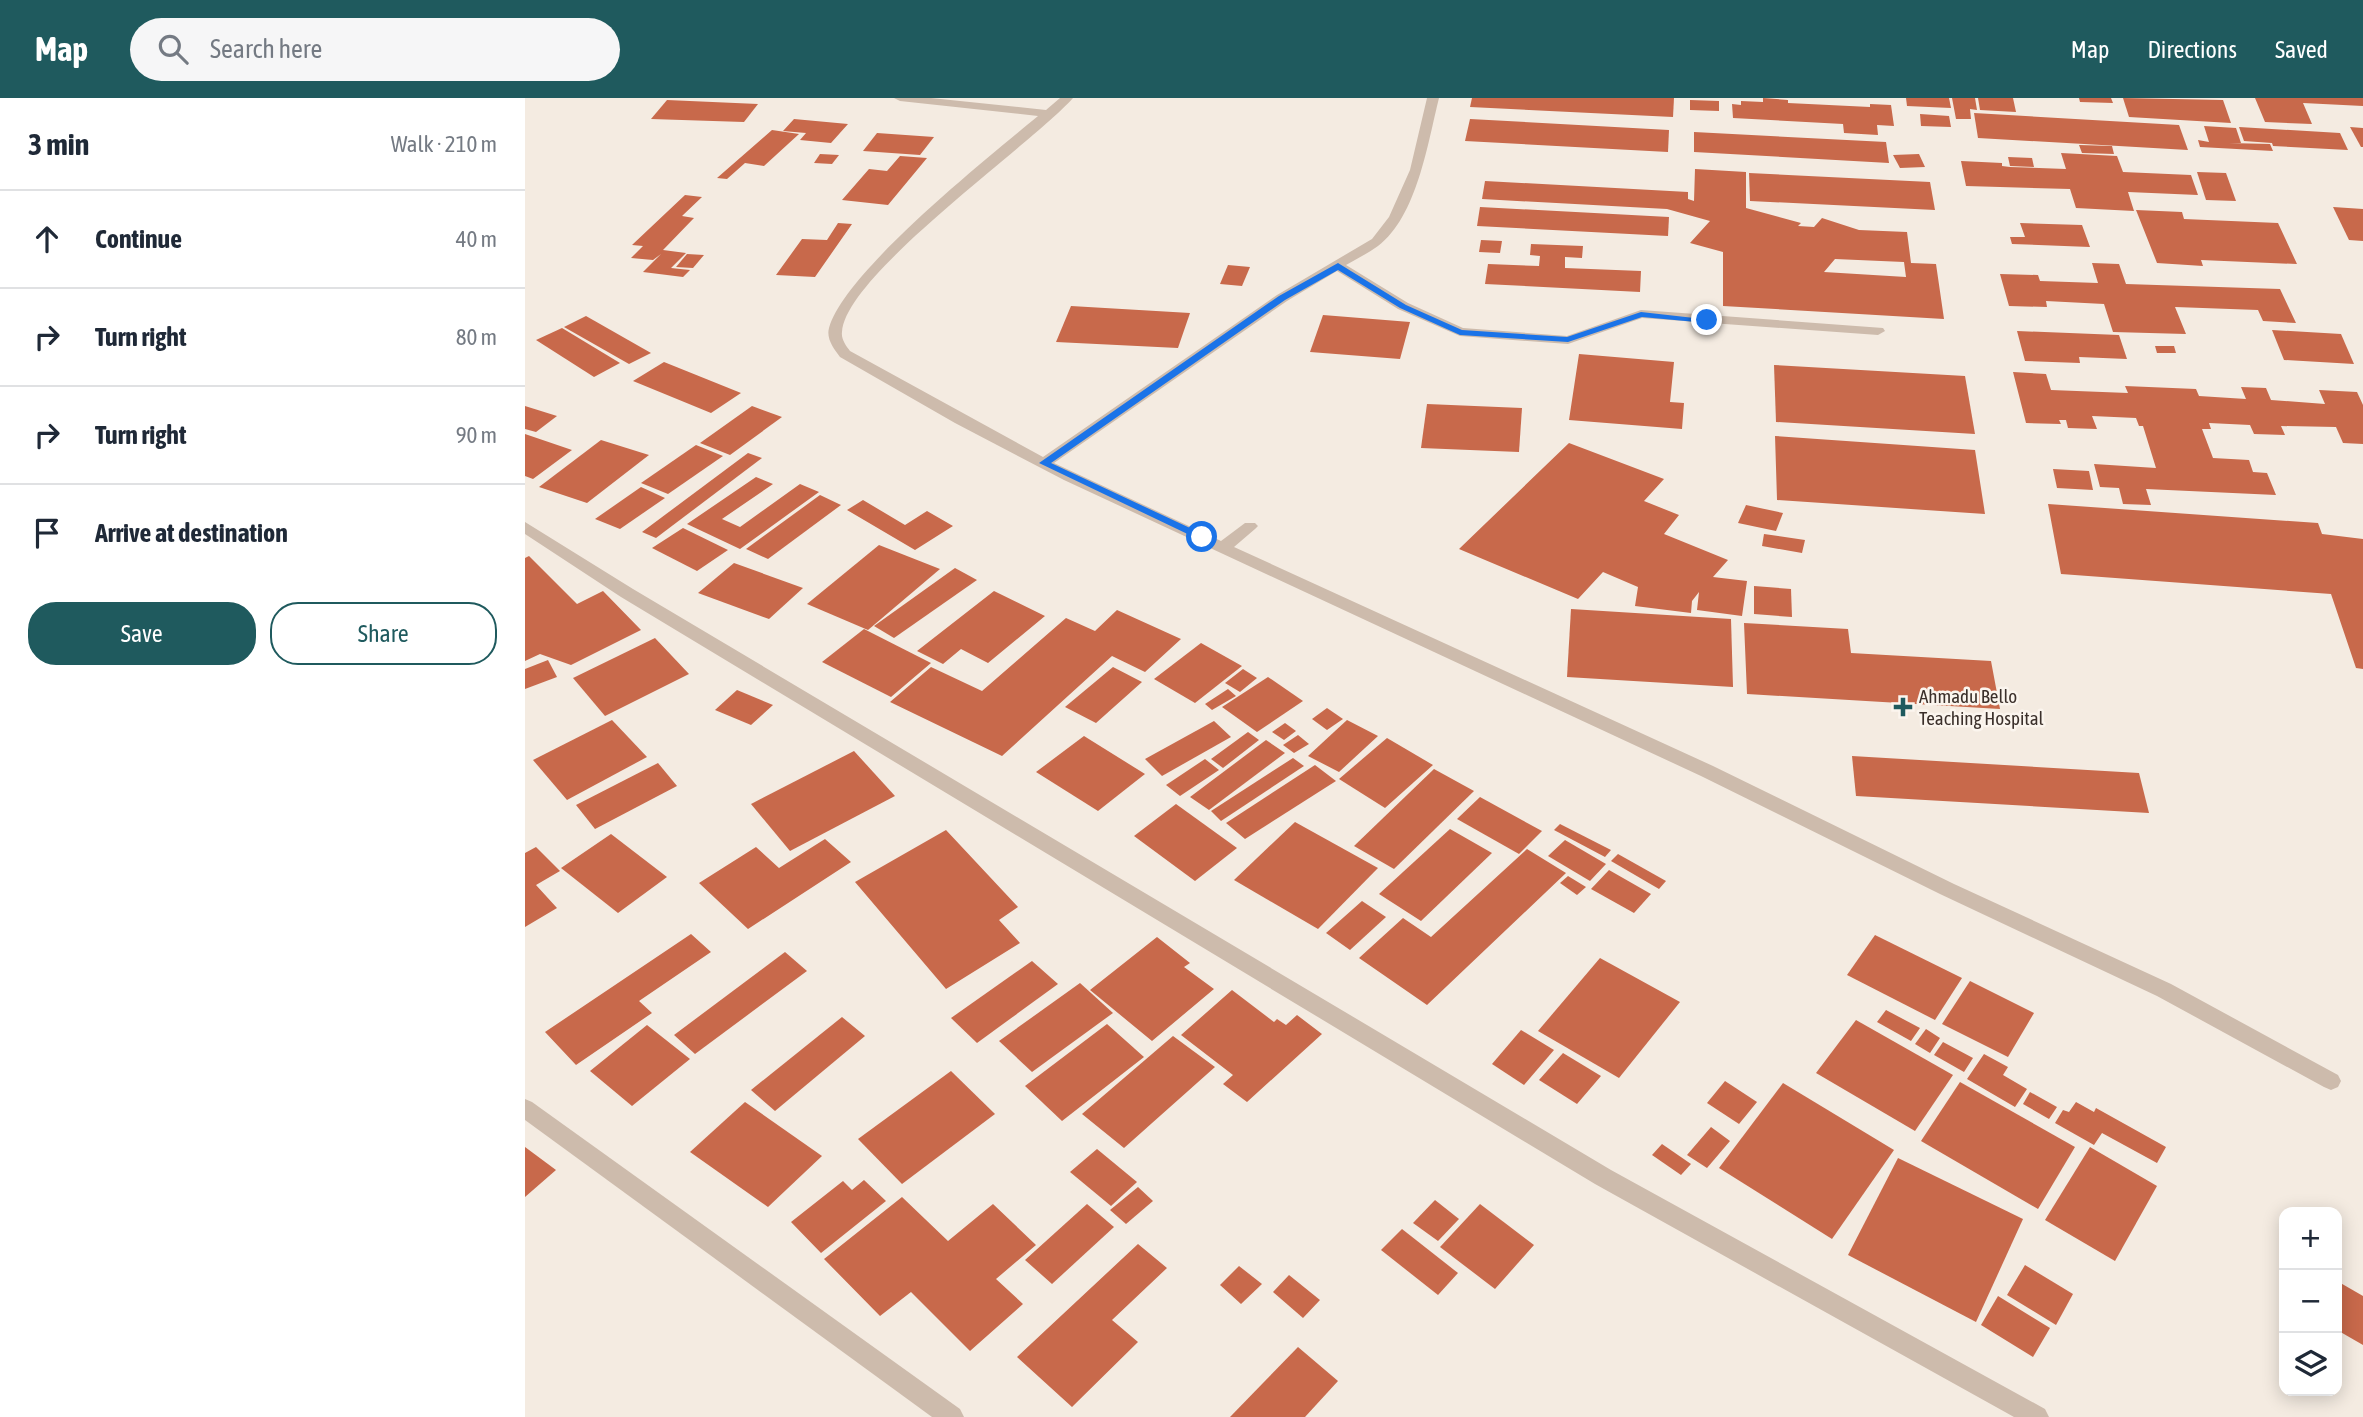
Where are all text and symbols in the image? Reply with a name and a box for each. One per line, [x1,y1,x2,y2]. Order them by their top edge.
search box [130,18,620,81]
text: Map [35,30,88,68]
icon: search [154,30,192,68]
text: Search here [210,34,322,64]
text: Map [2071,36,2109,63]
text: Directions [2147,36,2237,63]
text: Saved [2275,36,2328,63]
text: 3 min [28,127,89,161]
text: Walk · 210 m [391,131,497,157]
icon: ahead [28,220,66,258]
text: Continue [95,224,182,254]
text: 40 m [456,226,497,252]
route end [1691,304,1722,335]
icon: right [28,318,66,356]
text: Turn right [95,322,186,352]
text: 80 m [456,324,497,350]
icon: right [28,416,66,454]
text: Turn right [95,420,186,450]
text: 90 m [456,422,497,448]
icon: arrive [28,514,66,552]
text: Arrive at destination [95,518,288,548]
route start [1186,521,1217,552]
button: Save [28,602,256,665]
button: Share [270,602,497,665]
place label: Ahmadu Bello Teaching Hospital [1919,685,2044,729]
marker: Ahmadu Bello Teaching Hospital [1893,697,1913,717]
map controls [2279,1207,2342,1396]
button: + [2279,1207,2342,1270]
button: − [2279,1270,2342,1333]
button: layers [2279,1333,2342,1396]

